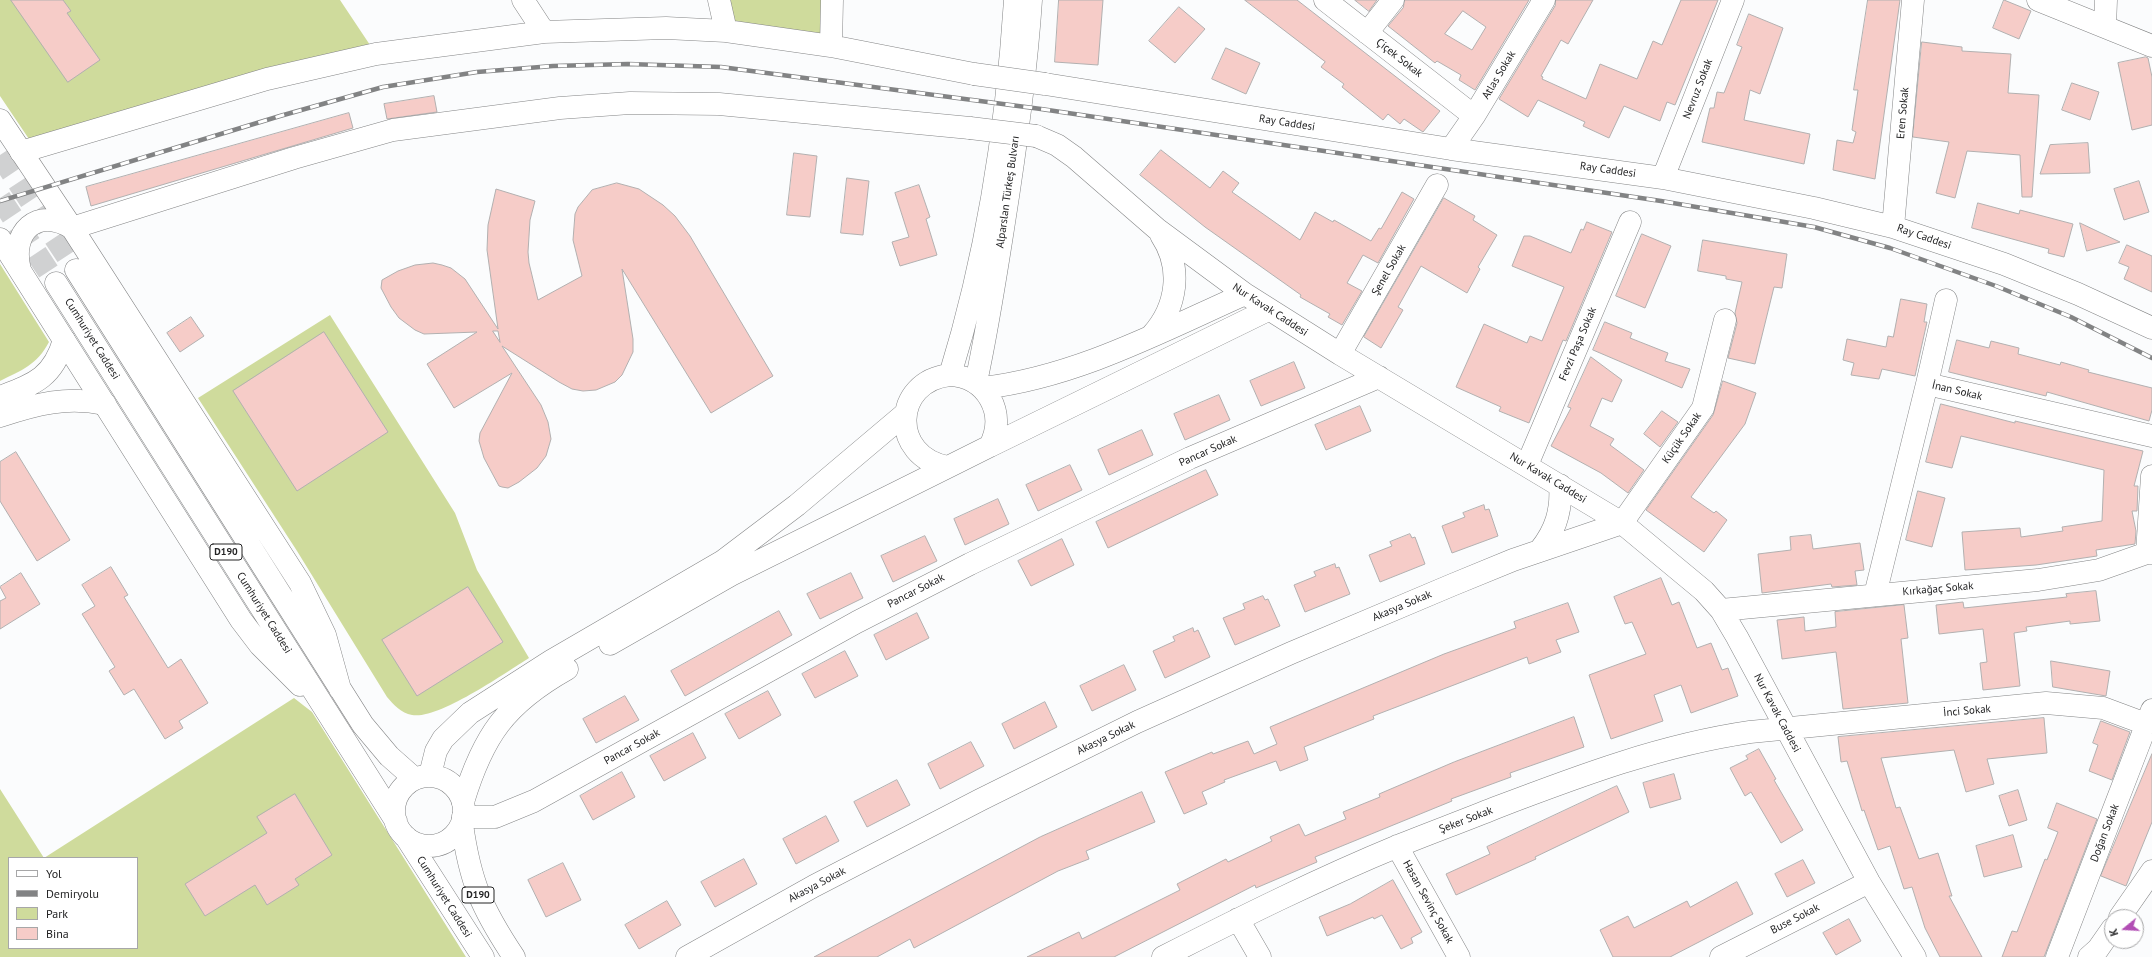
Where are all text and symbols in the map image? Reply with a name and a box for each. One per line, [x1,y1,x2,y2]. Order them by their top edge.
street label: Çiçek Sokak [1373,36,1425,80]
street label: Atlas Sokak [1479,48,1519,102]
street label: Nevruz Sokak [1680,57,1716,121]
street label: Eren Sokak [1894,87,1912,139]
street label: Ray Caddesi [1258,112,1316,134]
street label: Alparslan Türkeş Bulvarı [994,135,1022,249]
street label: Ray Caddesi [1579,160,1637,180]
street label: Ray Caddesi [1895,222,1953,252]
street label: Şenel Sokak [1369,242,1409,298]
street label: Nur Kavak Caddesi [1230,281,1310,339]
street label: Cumhuriyet Caddesi [62,296,122,382]
street label: Fevzi Paşa Sokak [1556,305,1600,383]
street label: İnan Sokak [1930,379,1984,403]
street label: Küçük Sokak [1660,410,1704,466]
street label: Pancar Sokak [1177,432,1239,470]
street label: Nur Kavak Caddesi [1507,450,1589,506]
road number: D190 [210,544,242,560]
street label: Cumhuriyet Caddesi [234,570,294,656]
street label: Pancar Sokak [885,571,947,611]
street label: Kırkağaç Sokak [1902,579,1974,599]
street label: Akasya Sokak [1370,588,1434,624]
street label: Nur Kavak Caddesi [1751,671,1803,755]
street label: İnci Sokak [1943,702,1991,720]
street label: Akasya Sokak [1075,718,1137,758]
street label: Pancar Sokak [602,726,662,768]
street label: Doğan Sokak [2088,802,2122,864]
street label: Şeker Sokak [1437,804,1495,836]
street label: Cumhuriyet Caddesi [414,854,474,940]
legend [8,857,138,949]
street label: Hasan Sevinç Sokak [1400,858,1456,946]
street label: Akasya Sokak [786,864,848,906]
text: Yol [46,866,62,881]
text: Demiryolu [46,886,99,901]
road number: D190 [462,887,494,903]
street label: Buse Sokak [1768,901,1822,937]
text: Park [46,906,68,921]
north arrow [2104,909,2144,949]
text: Bina [46,926,69,941]
text: K [2106,927,2121,938]

